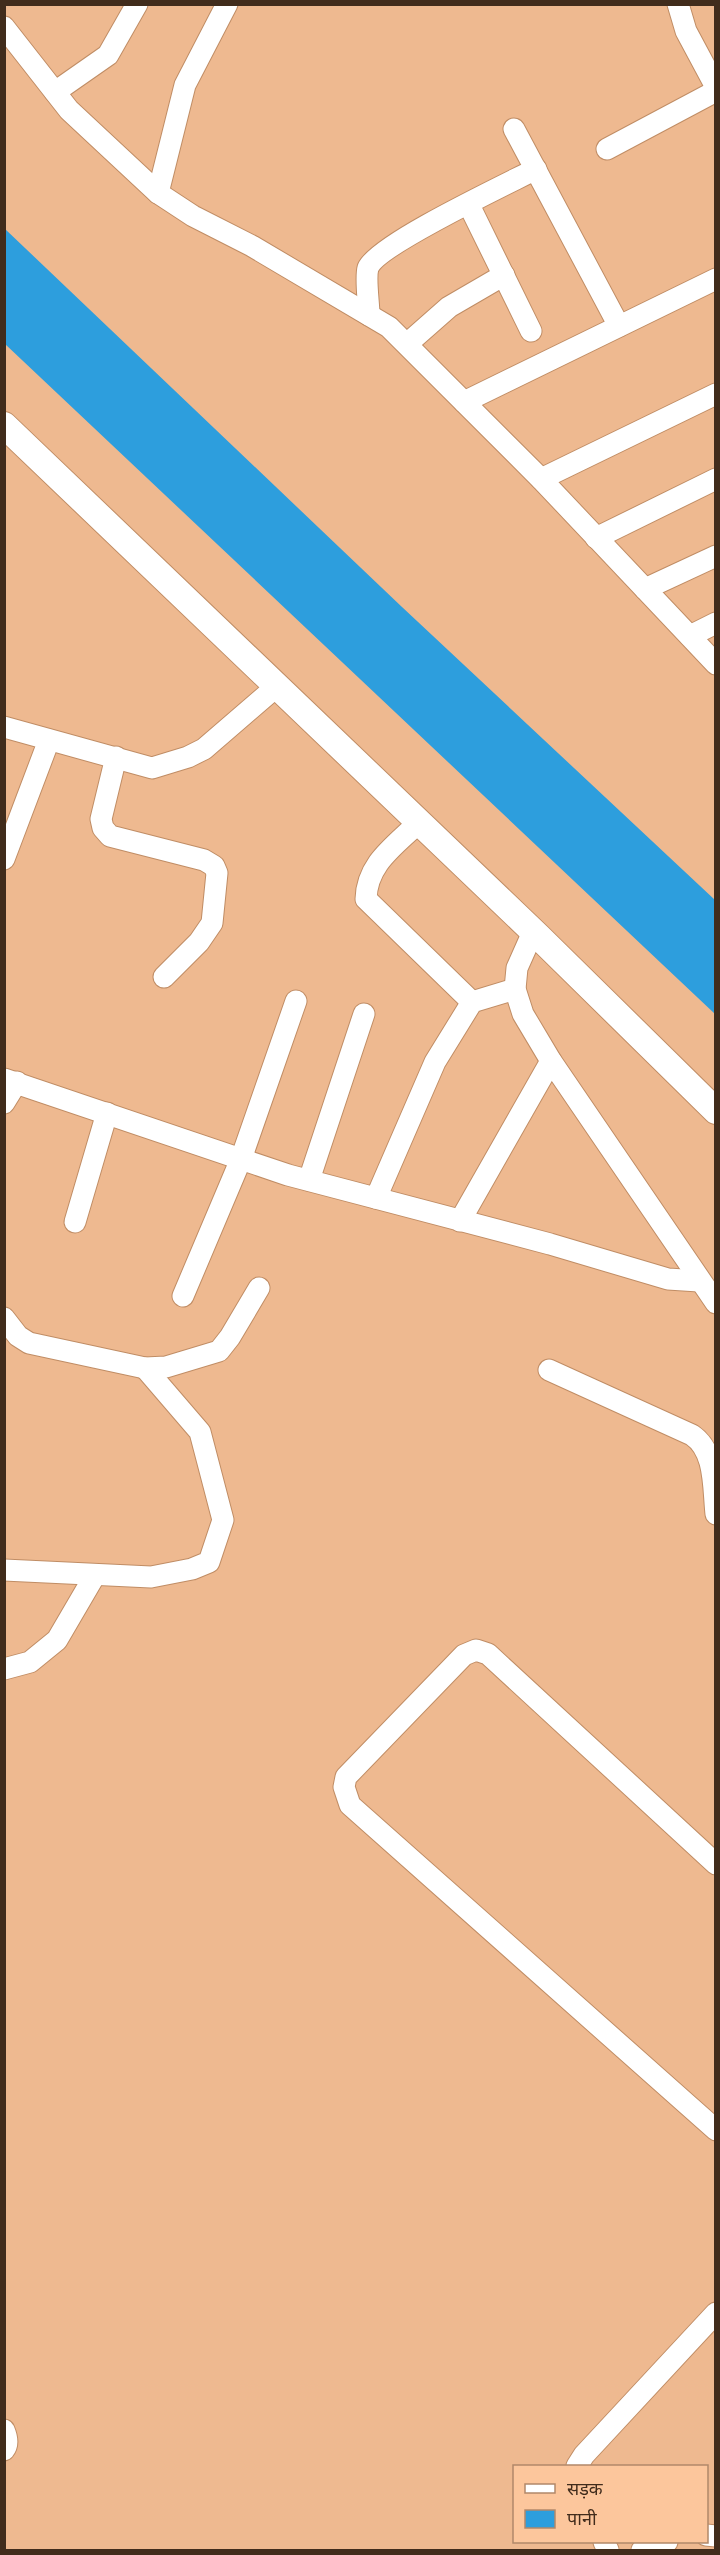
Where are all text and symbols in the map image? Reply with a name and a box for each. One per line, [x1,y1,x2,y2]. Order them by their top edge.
legend [513,2465,708,2543]
text: सड़क [567,2478,604,2499]
text: पानी [567,2508,597,2529]

